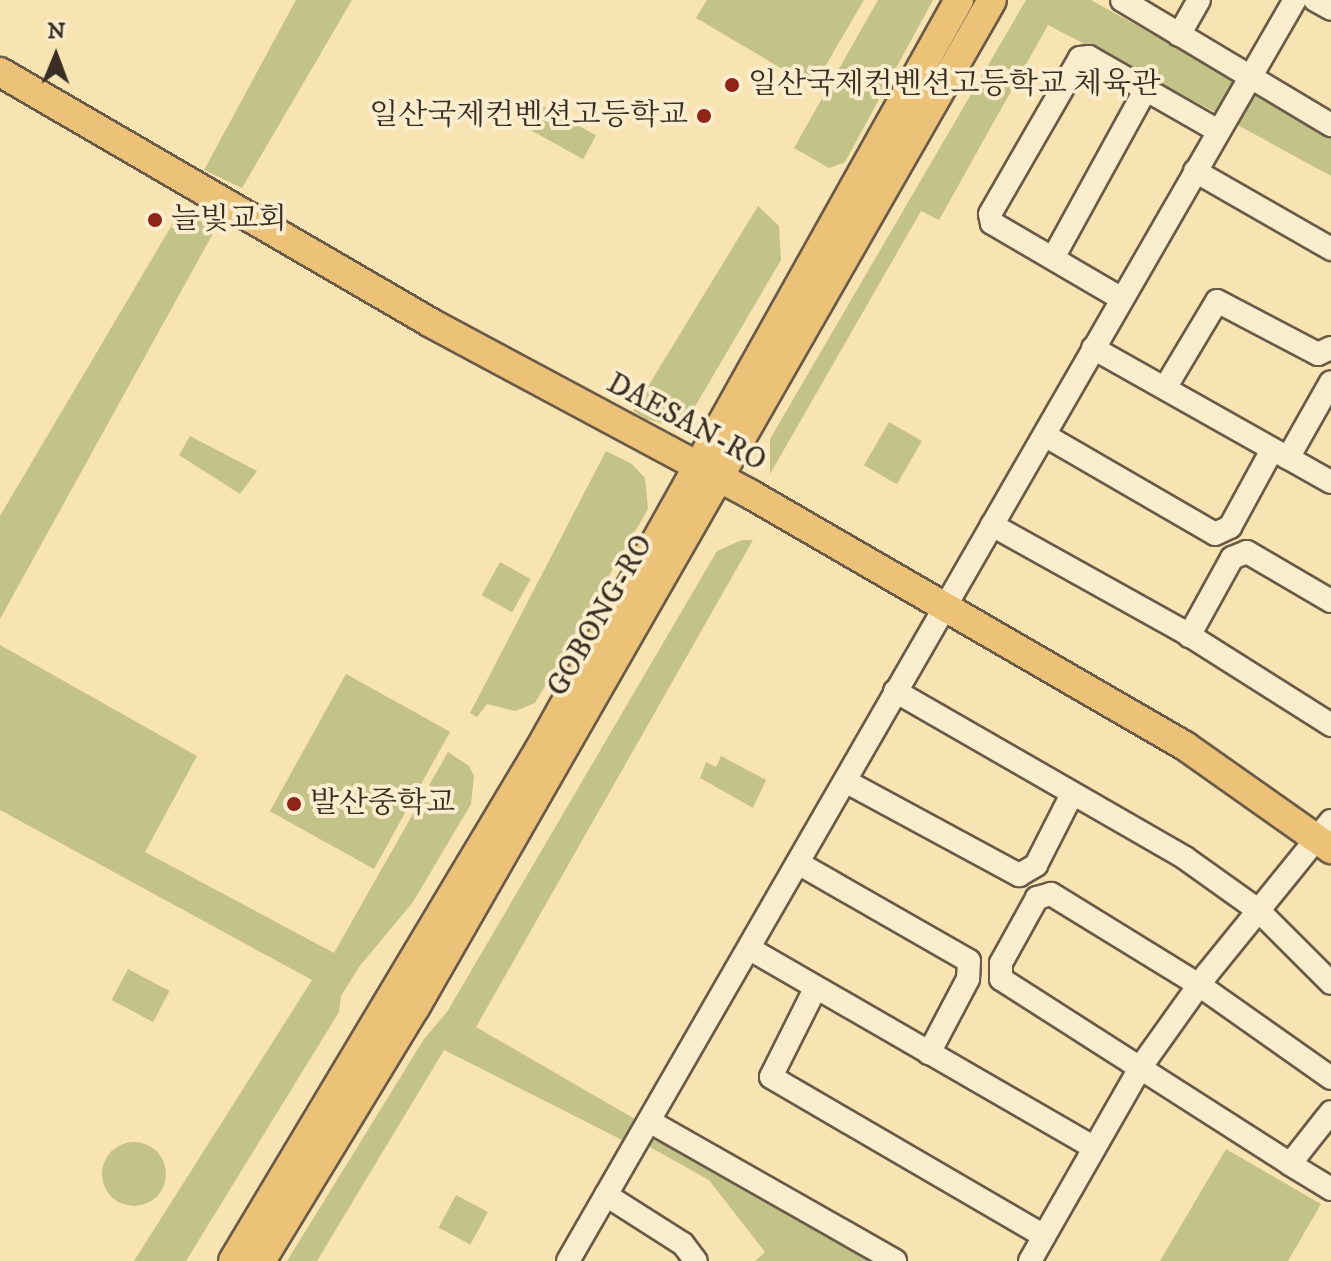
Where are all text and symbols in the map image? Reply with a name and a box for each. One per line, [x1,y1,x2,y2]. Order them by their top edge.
north arrow [16,16,96,96]
text: N [47,18,66,45]
place label: 일산국제컨벤션고등학교 체육관 [748,67,1160,103]
marker: 일산국제컨벤션고등학교 체육관 [723,76,741,94]
place label: 일산국제컨벤션고등학교 [369,98,688,134]
marker: 일산국제컨벤션고등학교 [695,107,713,125]
place label: 늘빛교회 [171,202,287,238]
marker: 늘빛교회 [146,211,164,229]
street label: DAESAN-RO [600,366,772,480]
street label: GOBONG-RO [540,529,662,703]
place label: 발산중학교 [310,786,455,822]
marker: 발산중학교 [285,795,303,813]

